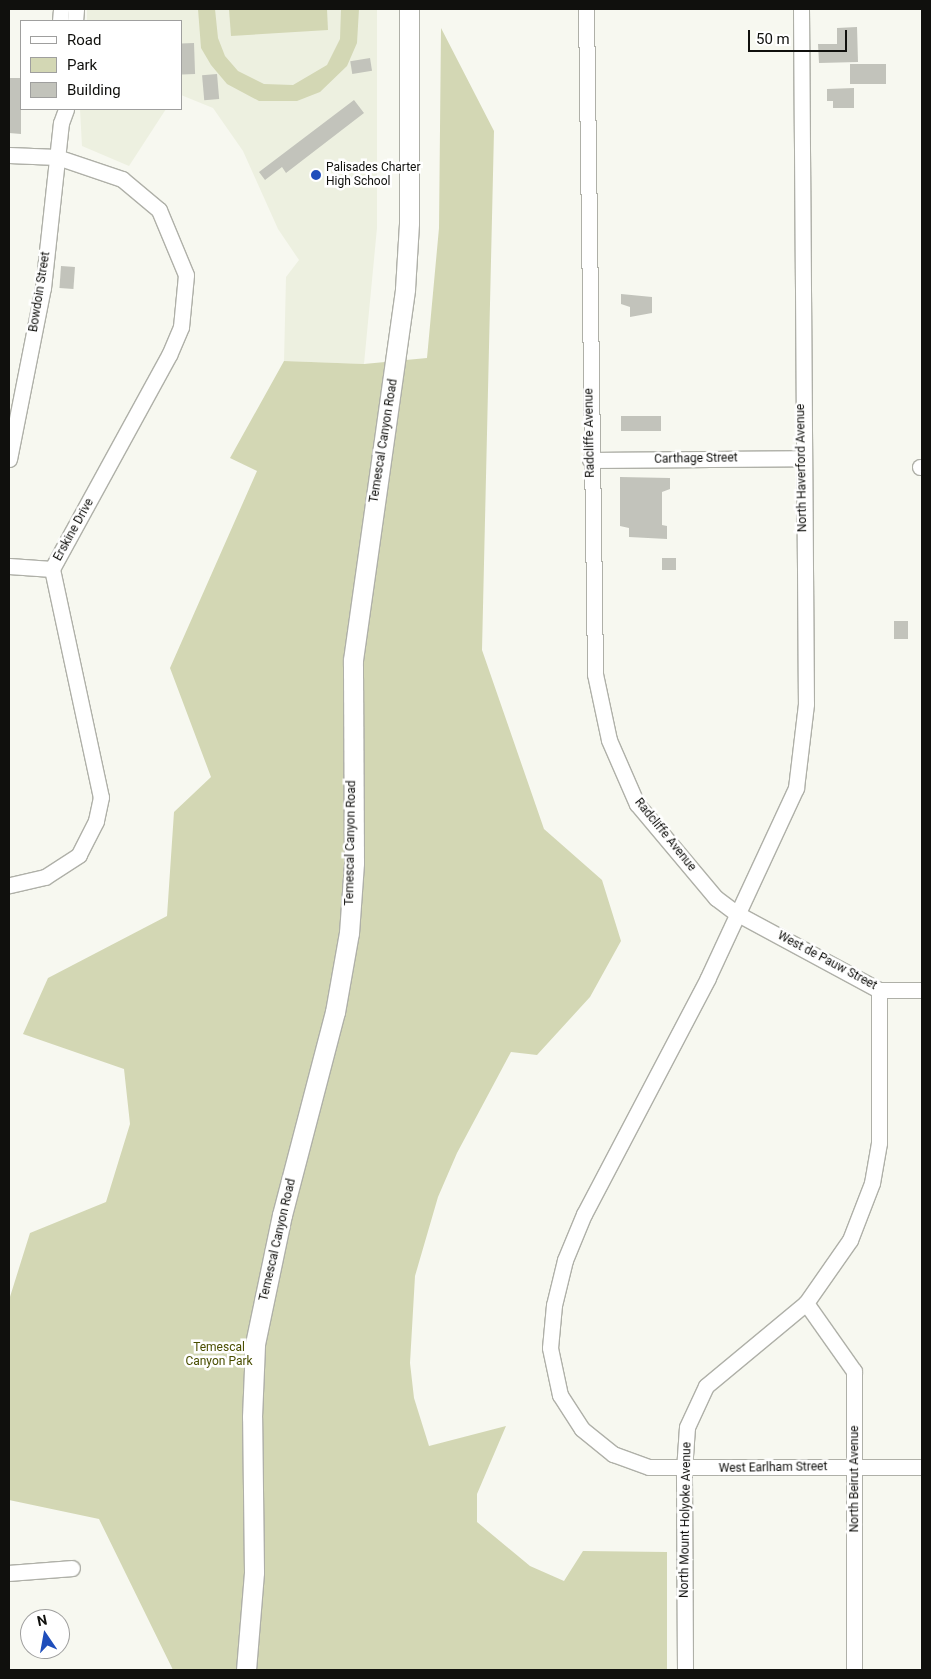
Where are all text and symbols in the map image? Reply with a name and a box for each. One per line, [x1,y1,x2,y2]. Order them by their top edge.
legend [20,20,182,110]
scale bar [751,20,850,52]
text: 50 m [756,30,790,48]
text: Road [67,31,101,49]
text: Park [67,56,97,74]
text: Building [67,81,121,99]
place label: Palisades Charter High School [326,161,421,189]
marker: Palisades Charter High School [310,169,322,181]
street label: Bowdoin Street [27,251,53,333]
street label: Temescal Canyon Road [367,378,401,504]
street label: Radcliffe Avenue [582,388,598,478]
street label: North Haverford Avenue [794,404,810,532]
street label: Carthage Street [654,451,738,467]
street label: Erskine Drive [51,496,97,564]
street label: Temescal Canyon Road [343,780,359,906]
street label: Radcliffe Avenue [631,796,699,874]
street label: West de Pauw Street [775,929,879,993]
street label: Temescal Canyon Road [257,1177,299,1303]
park label: Temescal Canyon Park [185,1341,253,1369]
street label: North Beirut Avenue [848,1426,862,1532]
street label: North Mount Holyoke Avenue [677,1442,695,1598]
street label: West Earlham Street [719,1460,827,1476]
north arrow [20,1609,70,1659]
text: N [36,1611,49,1629]

